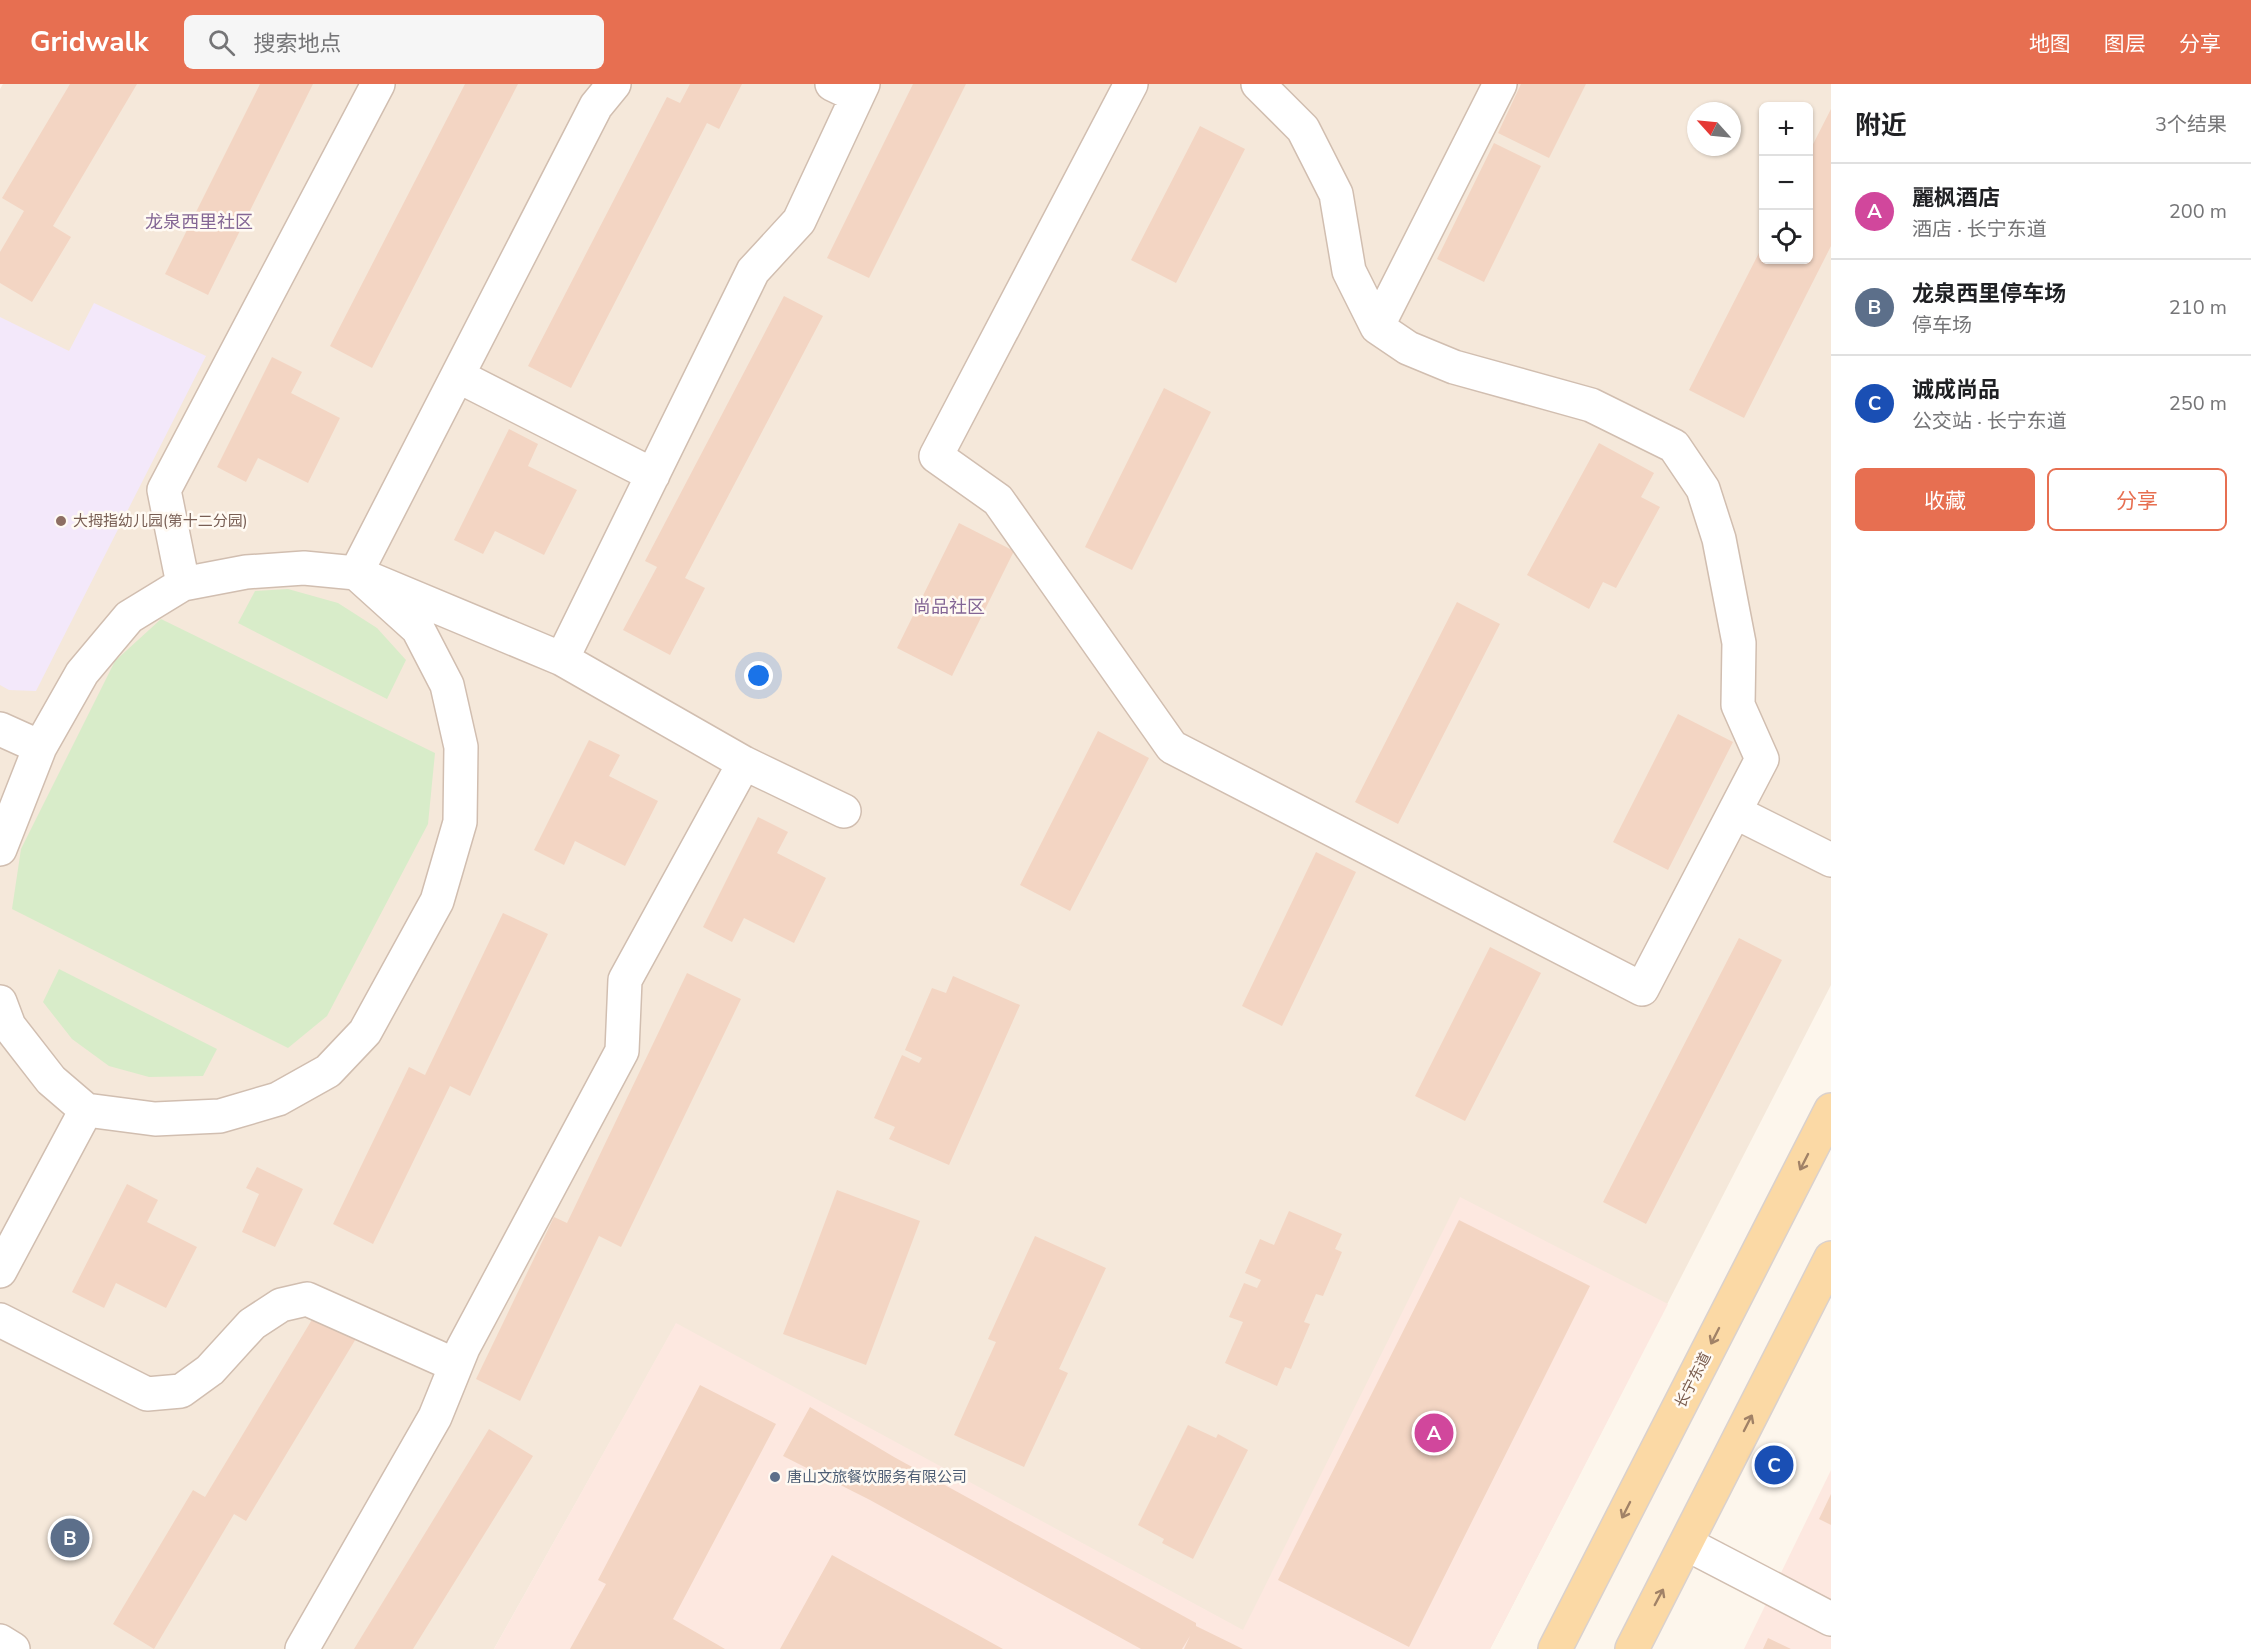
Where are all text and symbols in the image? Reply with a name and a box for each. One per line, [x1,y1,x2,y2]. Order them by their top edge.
search box [184,15,604,69]
text: Gridwalk [30,23,148,61]
icon: search [205,26,238,59]
text: 搜索地点 [253,29,341,59]
text: 地图 [2029,30,2071,58]
text: 图层 [2104,30,2146,58]
text: 分享 [2179,30,2221,58]
north arrow [1687,102,1741,156]
map controls [1759,102,1813,264]
button: + [1759,102,1813,156]
text: 附近 [1855,108,1907,143]
text: 3个结果 [2155,111,2227,138]
button: − [1759,156,1813,210]
text: 麗枫酒店 [1912,183,2000,213]
text: A [1867,198,1882,225]
text: 200 m [2169,198,2227,225]
district label: 龙泉西里社区 [145,210,253,234]
button: locate [1759,210,1813,264]
text: 酒店 · 长宁东道 [1912,216,2047,243]
text: 龙泉西里停车场 [1912,279,2066,309]
text: B [1868,294,1881,321]
text: 210 m [2169,294,2227,321]
text: 停车场 [1912,312,1972,339]
text: 诚成尚品 [1912,375,2000,405]
text: C [1868,390,1881,417]
text: 250 m [2169,390,2227,417]
text: 公交站 · 长宁东道 [1912,408,2067,435]
button: 收藏 [1855,468,2035,531]
button: 分享 [2047,468,2227,531]
place label: 大拇指幼儿园(第十二分园) [73,511,248,531]
marker: 大拇指幼儿园(第十二分园) [54,514,68,528]
district label: 尚品社区 [913,595,985,619]
your location [744,661,773,690]
one-way arrow [1798,1153,1810,1171]
one-way arrow [1709,1327,1721,1345]
street label: 长宁东道 [1670,1349,1716,1411]
pin: A [1414,1410,1454,1456]
one-way arrow [1742,1415,1754,1433]
pin: C [1754,1442,1794,1488]
place label: 唐山文旅餐饮服务有限公司 [787,1467,967,1487]
marker: 唐山文旅餐饮服务有限公司 [768,1470,782,1484]
one-way arrow [1620,1500,1632,1518]
pin: B [50,1516,90,1560]
one-way arrow [1653,1589,1665,1606]

